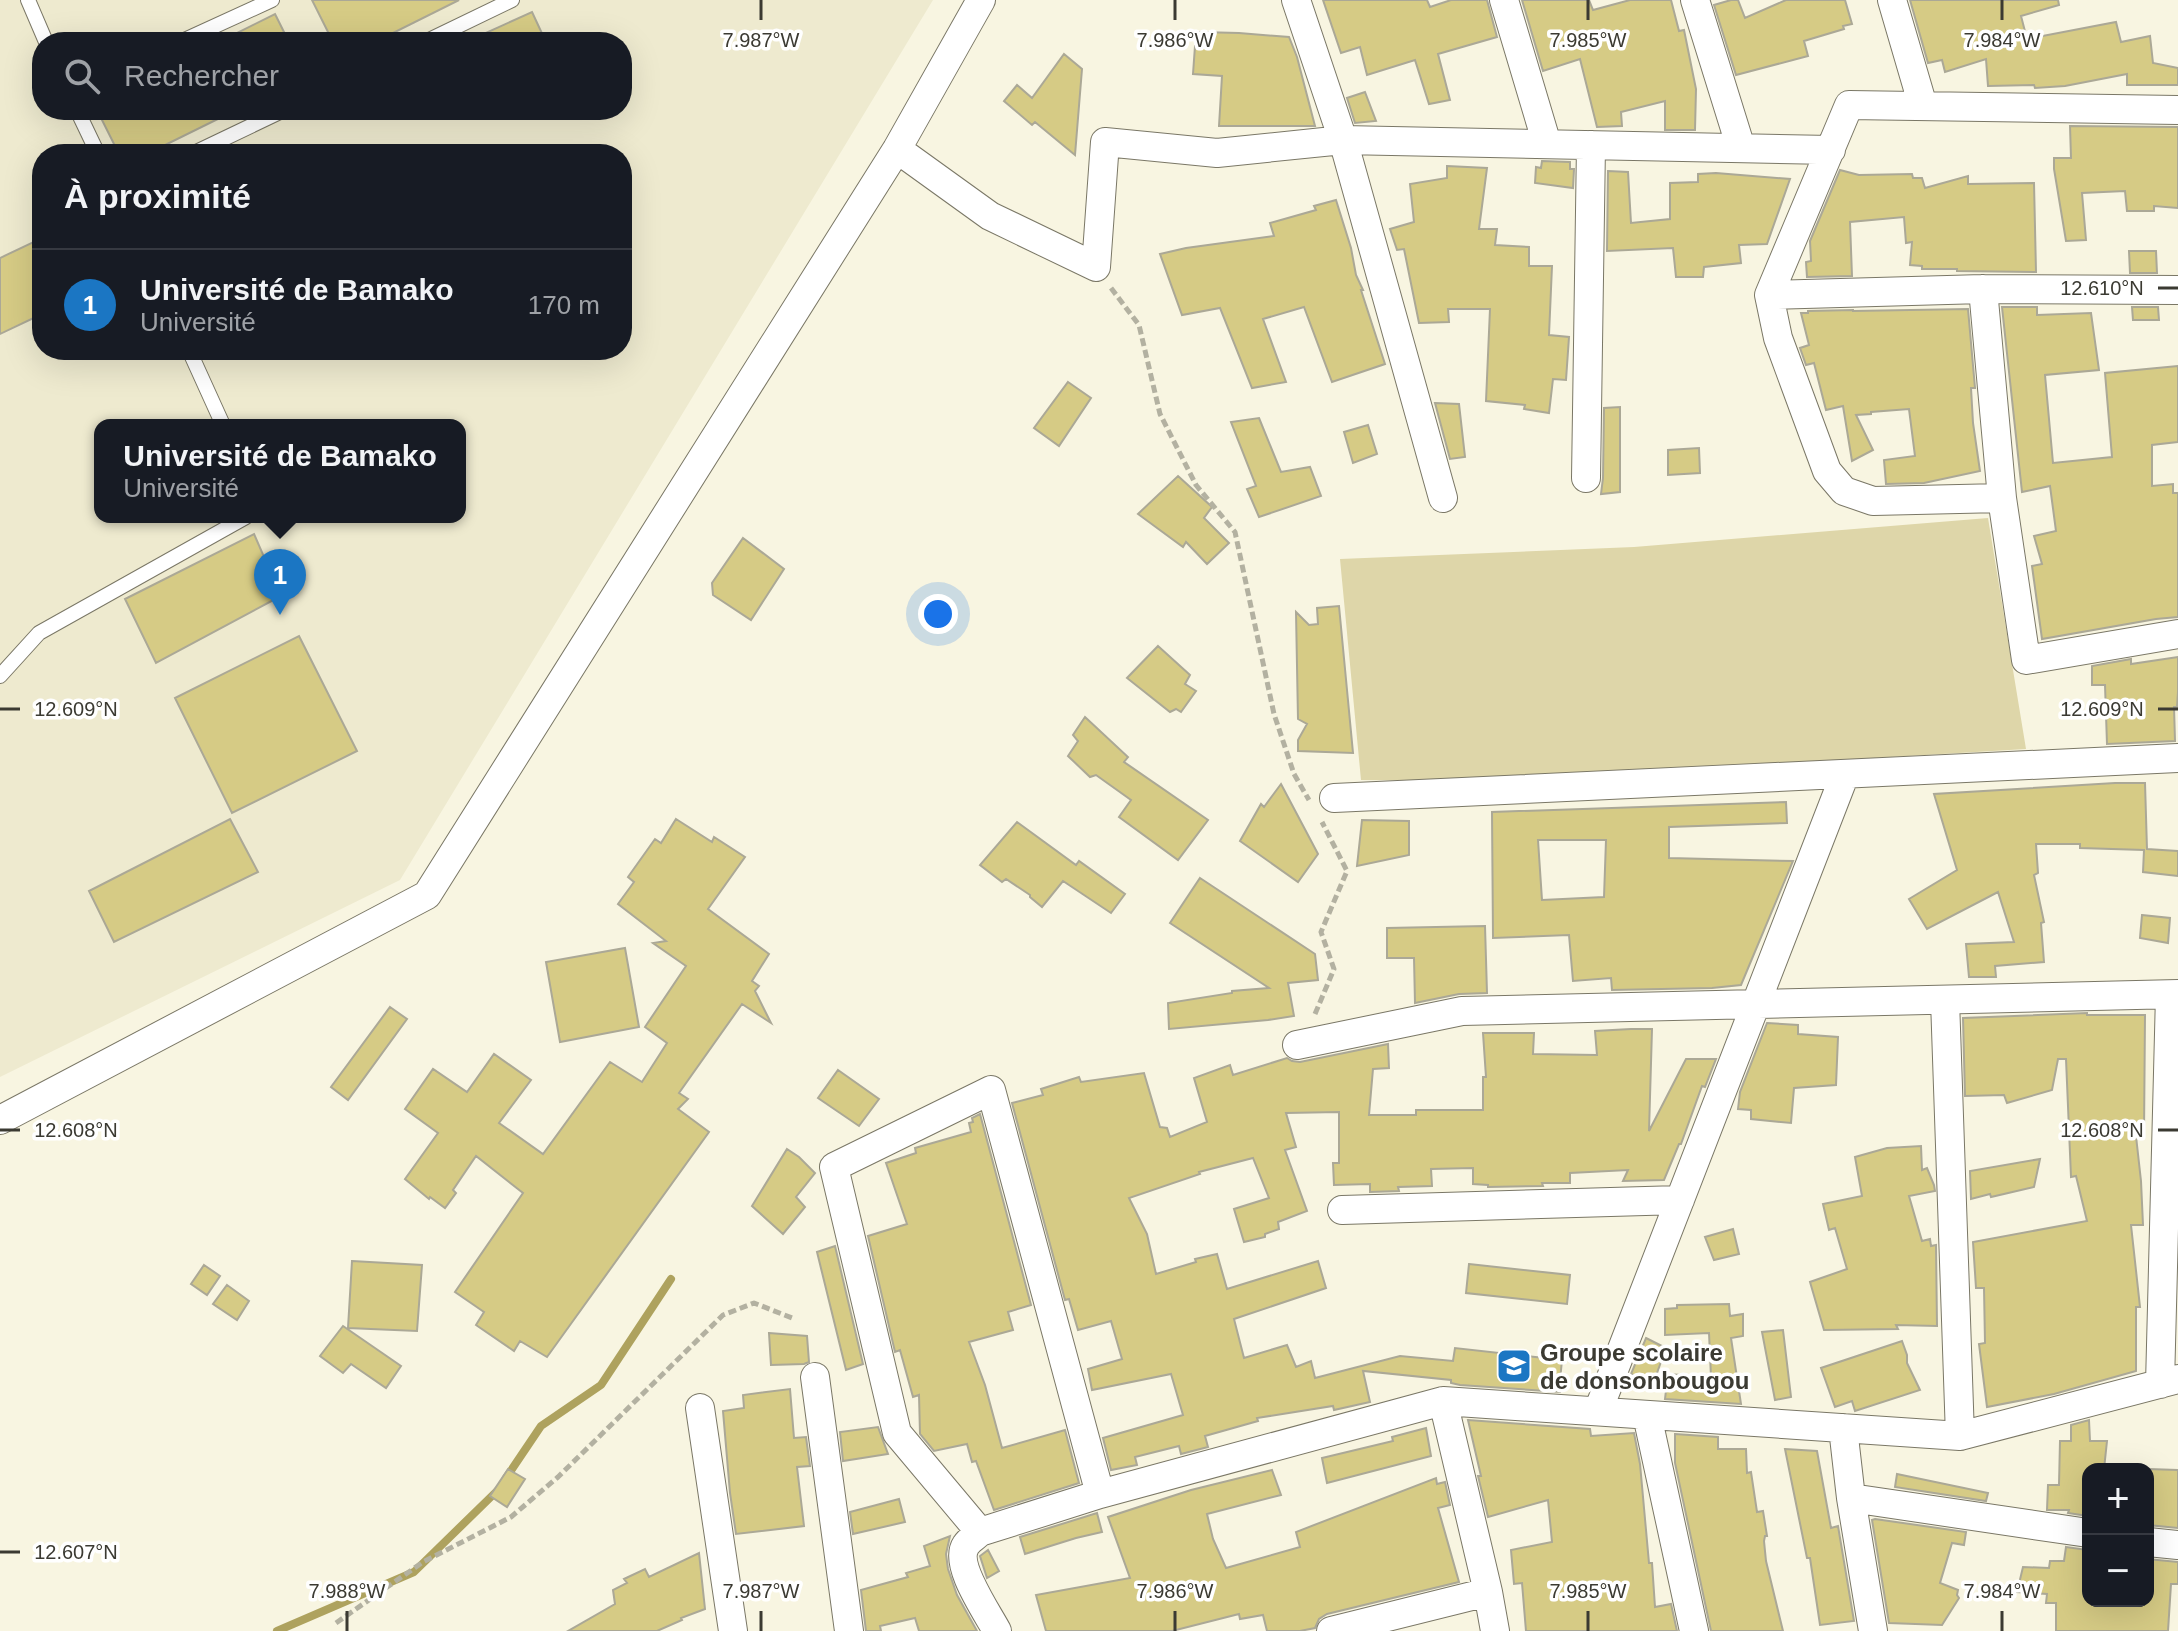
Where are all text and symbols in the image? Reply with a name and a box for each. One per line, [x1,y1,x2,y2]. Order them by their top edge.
text: 7.987°W [723,29,800,51]
text: 7.986°W [1137,29,1214,51]
text: 7.985°W [1550,29,1627,51]
text: 7.984°W [1964,29,2041,51]
search box [32,32,632,120]
icon: search [60,54,104,98]
text: Rechercher [124,59,279,92]
text: À proximité [64,177,251,215]
text: Université de Bamako [140,273,453,306]
text: 12.610°N [2060,277,2144,299]
text: 1 [83,290,97,320]
text: 170 m [528,290,600,320]
text: Université [140,307,256,337]
popup [94,419,466,523]
text: Université de Bamako [123,439,437,472]
text: Université [123,473,239,503]
pin: 1 [254,549,306,615]
your location [918,594,958,634]
text: 12.609°N [34,698,118,720]
text: 12.609°N [2060,698,2144,720]
text: 12.608°N [34,1119,118,1141]
text: 12.608°N [2060,1119,2144,1141]
place label: Groupe scolaire de donsonbougou [1540,1339,1749,1394]
school or university icon: Groupe scolaire de donsonbougou [1495,1347,1533,1385]
map controls [2082,1463,2154,1607]
button: + [2082,1463,2154,1535]
button: − [2082,1535,2154,1607]
text: 12.607°N [34,1541,118,1563]
text: 7.988°W [309,1580,386,1602]
text: 7.987°W [723,1580,800,1602]
text: 7.986°W [1137,1580,1214,1602]
text: 7.985°W [1550,1580,1627,1602]
text: 7.984°W [1964,1580,2041,1602]

